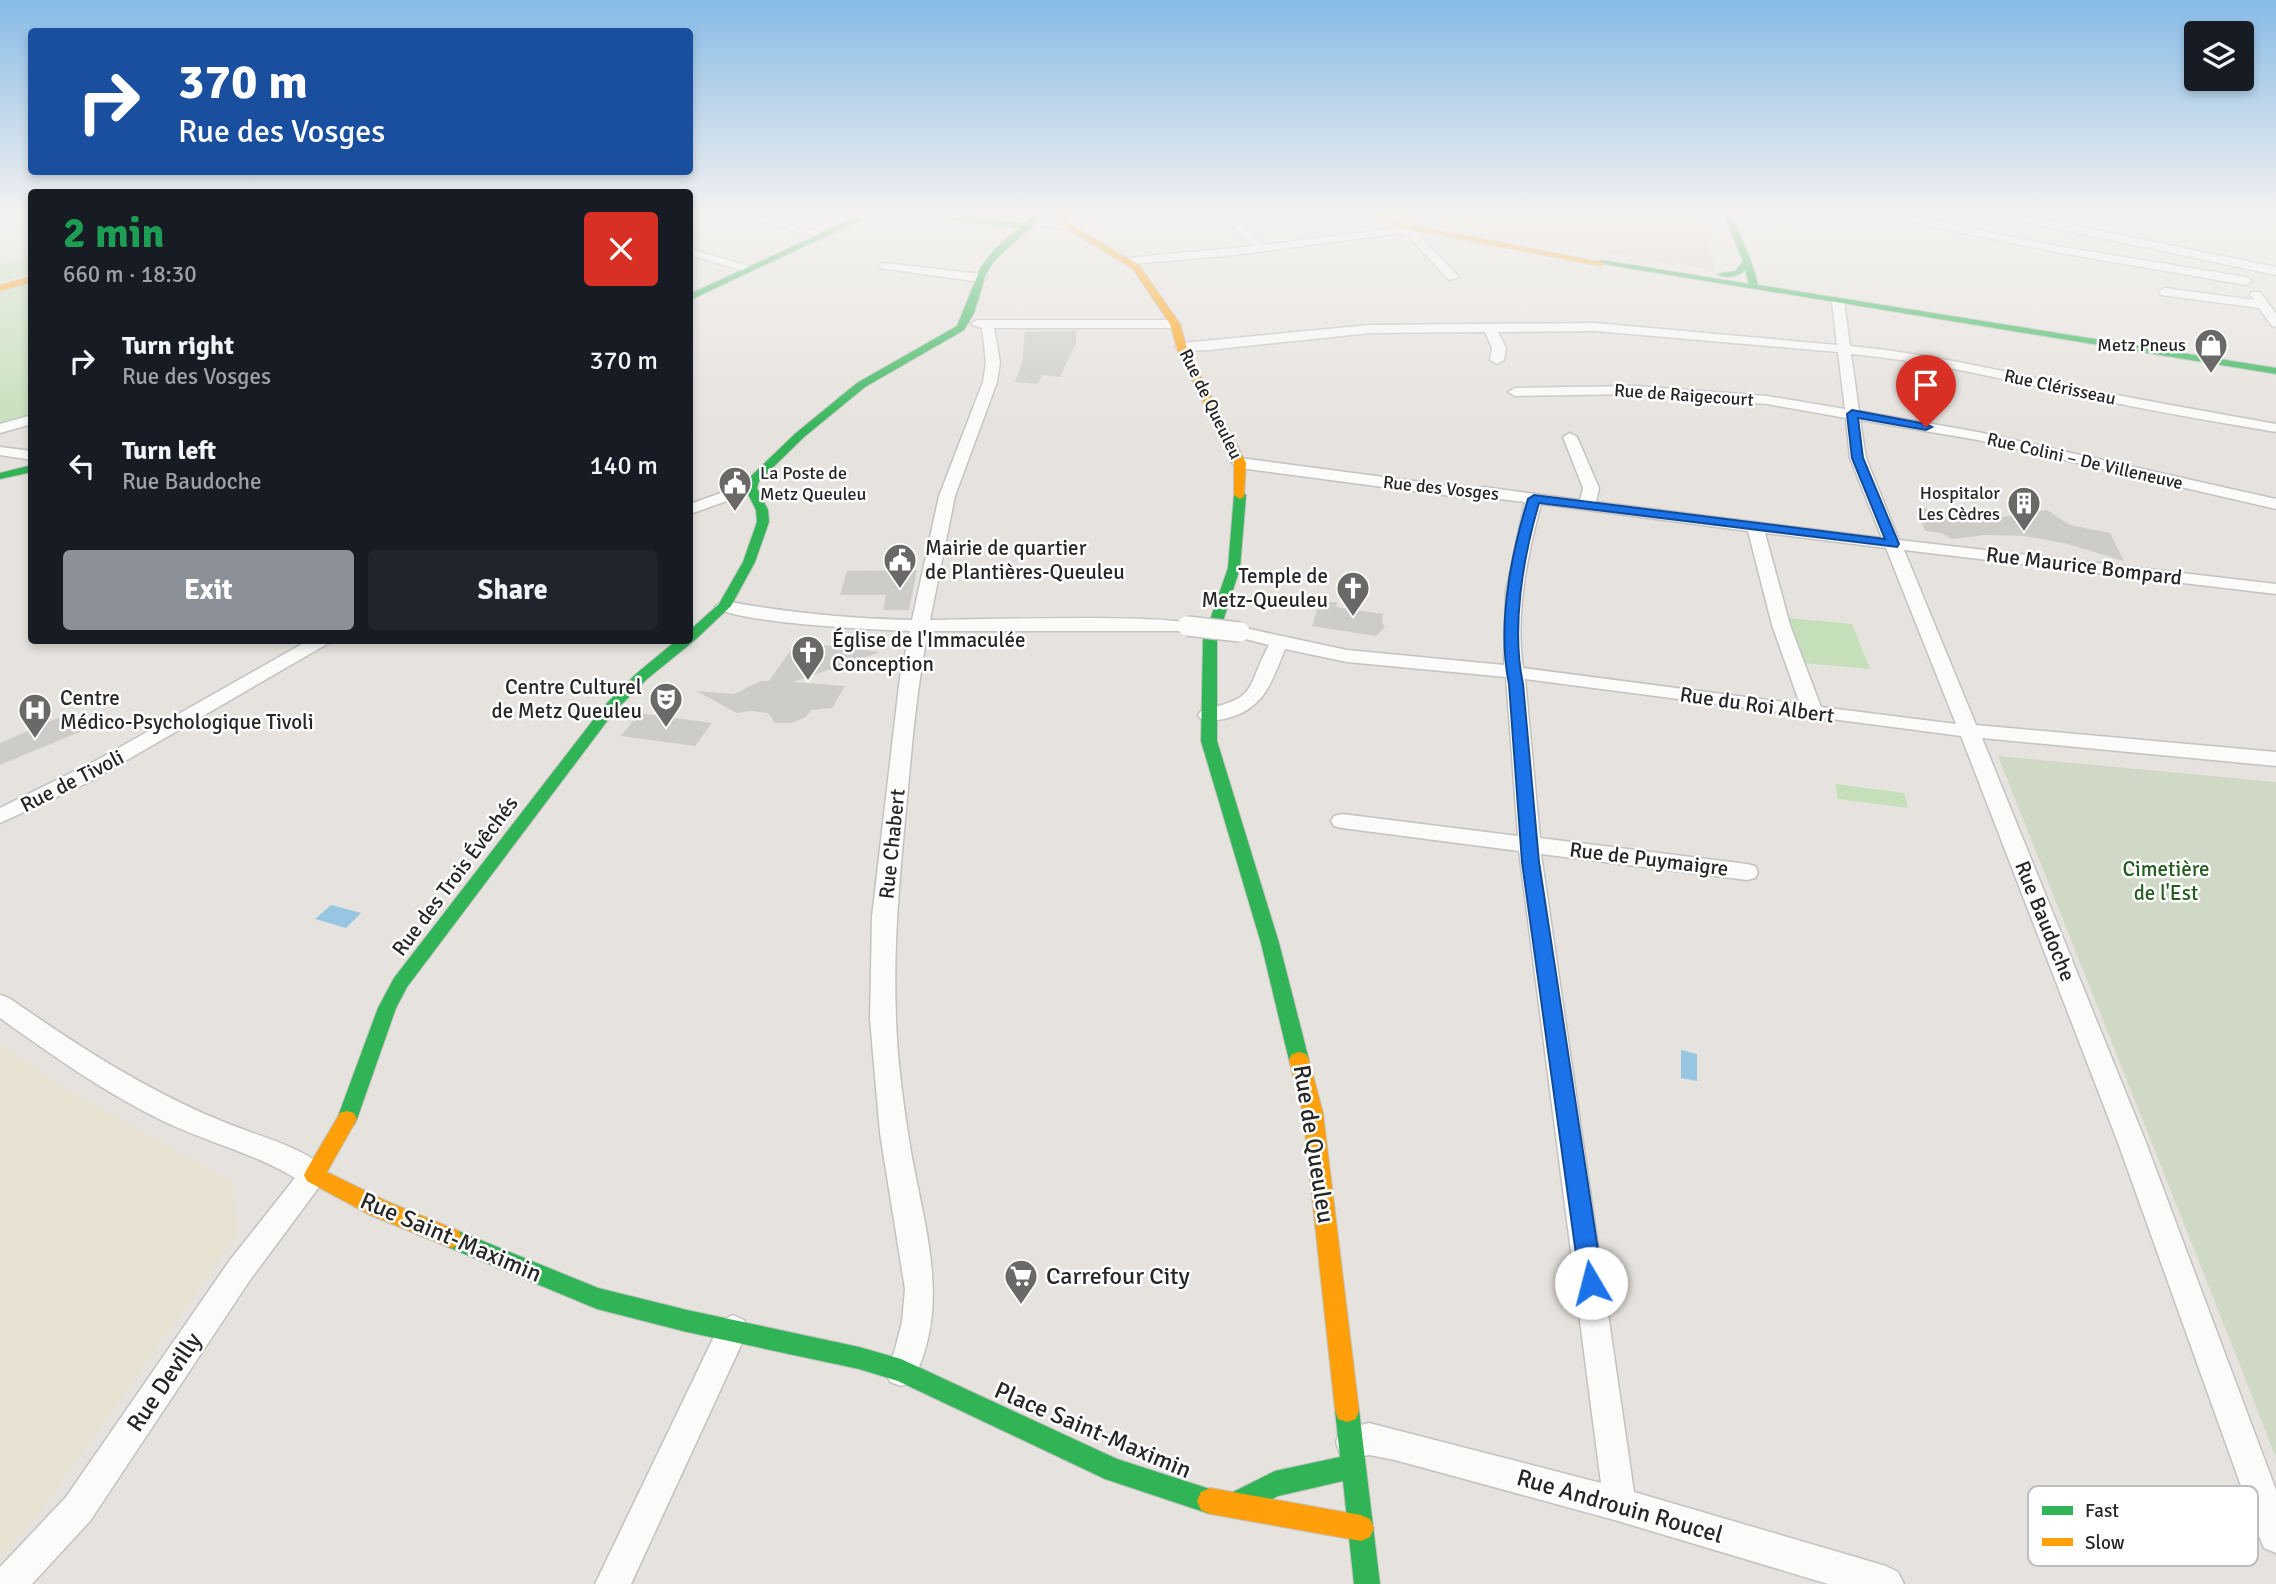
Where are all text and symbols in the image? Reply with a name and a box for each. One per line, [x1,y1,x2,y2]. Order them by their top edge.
map controls [2184,21,2254,91]
button: layers [2184,21,2254,91]
text: 370 m [178,52,308,112]
icon: right [63,56,154,147]
text: Rue des Vosges [178,112,385,151]
text: 2 min [63,208,164,259]
button: close [584,212,658,286]
text: 660 m · 18:30 [63,260,197,289]
shop icon: Metz Pneus [2192,326,2230,375]
text: Turn right [122,330,234,362]
place label: Metz Pneus [2097,334,2186,356]
icon: right [63,342,101,380]
text: 370 m [589,345,658,377]
street label: Rue de Queuleu [1175,345,1247,463]
pin [1896,355,1956,427]
text: Rue des Vosges [122,362,271,391]
street label: Rue Clérisseau [2002,364,2118,410]
icon: arrive [1907,366,1945,404]
street label: Rue de Raigecourt [1613,379,1755,411]
street label: Rue Colini – De Villeneuve [1985,428,2185,494]
text: Turn left [122,435,216,467]
icon: left [63,447,101,485]
text: 140 m [589,450,658,482]
place label: La Poste de Metz Queuleu [760,462,866,505]
public building icon: La Poste de Metz Queuleu [716,464,754,513]
text: Rue Baudoche [122,467,262,496]
street label: Rue des Vosges [1382,471,1500,505]
place label: Hospitalor Les Cèdres [1918,482,2000,525]
building icon: Hospitalor Les Cèdres [2005,484,2043,533]
place label: Mairie de quartier de Plantières-Queuleu [925,535,1125,585]
public building icon: Mairie de quartier de Plantières-Queuleu [881,541,919,590]
street label: Rue Maurice Bompard [1984,541,2184,591]
button: Exit [63,550,354,630]
button: Share [368,550,658,630]
place label: Temple de Metz-Queuleu [1201,563,1328,613]
church icon: Temple de Metz-Queuleu [1334,569,1372,618]
place label: Église de l'Immaculée Conception [832,627,1026,677]
church icon: Église de l'Immaculée Conception [789,633,827,682]
place label: Centre Culturel de Metz Queuleu [492,674,642,724]
theatre icon: Centre Culturel de Metz Queuleu [647,680,685,729]
street label: Rue du Roi Albert [1678,681,1836,729]
place label: Centre Médico-Psychologique Tivoli [60,685,314,735]
hospital icon: Centre Médico-Psychologique Tivoli [16,691,54,740]
street label: Rue de Tivoli [16,744,128,818]
street label: Rue Chabert [873,788,911,900]
street label: Rue des Trois Évêchés [386,791,524,961]
street label: Rue de Puymaigre [1568,836,1730,882]
park label: Cimetière de l'Est [2122,856,2210,906]
street label: Rue Baudoche [2009,857,2081,985]
street label: Rue de Queuleu [1287,1063,1341,1225]
street label: Rue Saint-Maximin [356,1185,546,1289]
position arrow [1554,1246,1628,1320]
supermarket icon: Carrefour City [1002,1257,1040,1306]
place label: Carrefour City [1046,1261,1190,1291]
street label: Rue Devilly [120,1327,208,1437]
street label: Place Saint-Maximin [990,1375,1196,1485]
street label: Rue Androuin Roucel [1513,1462,1727,1550]
legend [2028,1486,2258,1566]
text: Fast [2085,1499,2119,1523]
text: Slow [2085,1531,2125,1555]

